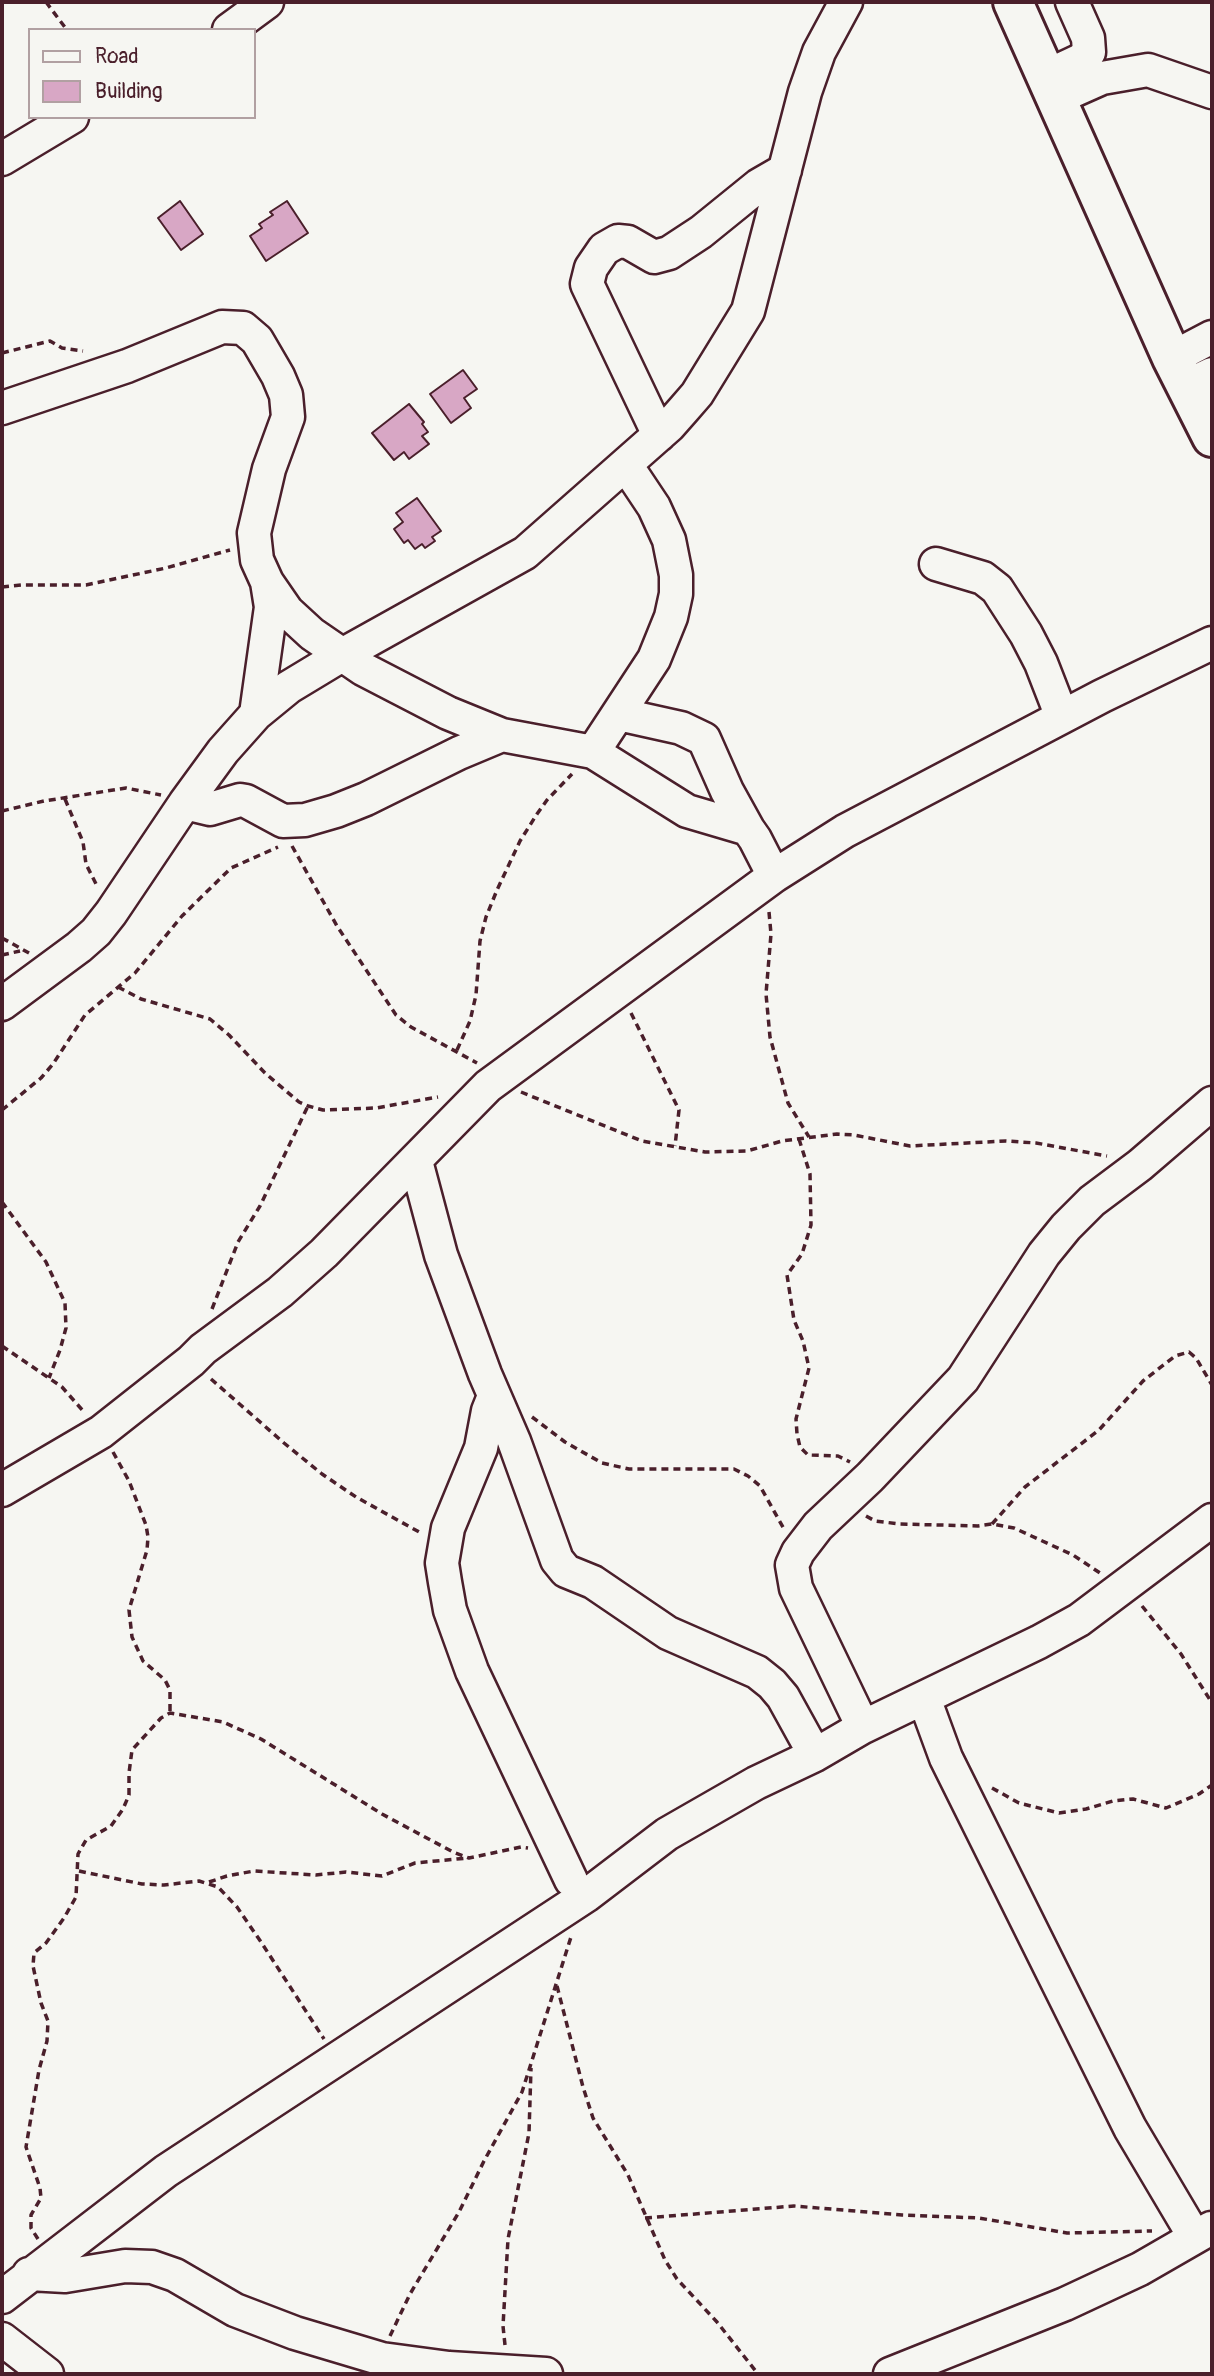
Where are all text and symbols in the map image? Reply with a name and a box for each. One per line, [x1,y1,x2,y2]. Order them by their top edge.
legend [28,28,256,119]
text: Road [95,43,139,70]
text: Building [95,78,162,105]

